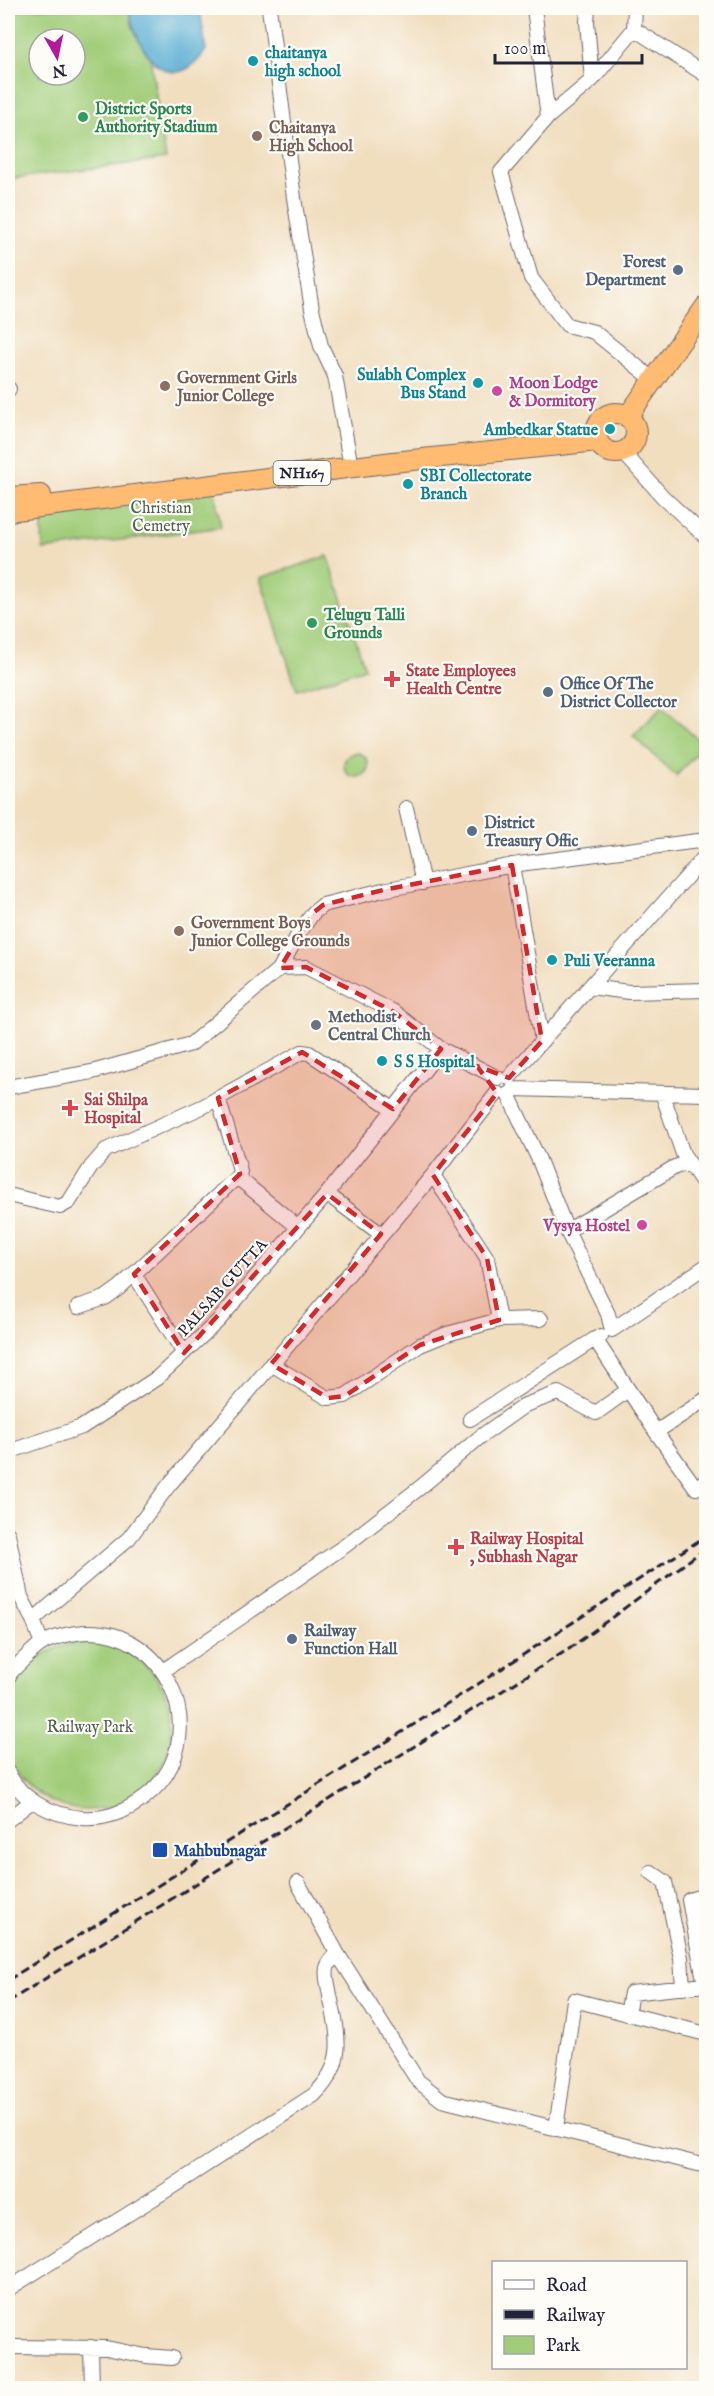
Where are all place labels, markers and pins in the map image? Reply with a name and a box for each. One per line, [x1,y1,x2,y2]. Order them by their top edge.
place label: chaitanya high school [264,44,342,82]
marker: chaitanya high school [246,54,260,68]
place label: District Sports Authority Stadium [94,100,218,138]
marker: District Sports Authority Stadium [76,110,90,124]
place label: Chaitanya High School [269,119,353,157]
marker: Chaitanya High School [250,129,264,143]
place label: Forest Department [585,253,667,291]
marker: Forest Department [671,263,685,277]
place label: Sulabh Complex Bus Stand [357,366,466,404]
place label: Government Girls Junior College [175,369,297,407]
place label: Moon Lodge & Dormitory [509,374,598,412]
marker: Sulabh Complex Bus Stand [471,376,485,390]
marker: Government Girls Junior College [158,379,172,393]
marker: Moon Lodge & Dormitory [490,384,504,398]
place label: Ambedkar Statue [483,421,599,441]
marker: Ambedkar Statue [603,422,617,436]
place label: SBI Collectorate Branch [420,467,532,505]
marker: SBI Collectorate Branch [401,477,415,491]
place label: Telugu Talli Grounds [323,606,406,644]
marker: Telugu Talli Grounds [305,616,319,630]
place label: State Employees Health Centre [406,662,516,700]
marker: State Employees Health Centre [383,670,401,688]
place label: Office Of The District Collector [560,675,677,713]
marker: Office Of The District Collector [541,685,555,699]
place label: District Treasury Offic [483,814,578,852]
marker: District Treasury Offic [465,824,479,838]
place label: Government Boys Junior College Grounds [189,914,350,952]
marker: Government Boys Junior College Grounds [172,924,186,938]
place label: Puli Veeranna [564,952,656,972]
marker: Puli Veeranna [545,953,559,967]
place label: Methodist Central Church [328,1008,431,1046]
marker: Methodist Central Church [309,1018,323,1032]
place label: S S Hospital [394,1053,475,1073]
marker: S S Hospital [375,1054,389,1068]
place label: Sai Shilpa Hospital [84,1091,149,1129]
marker: Sai Shilpa Hospital [61,1099,79,1117]
place label: Vysya Hostel [542,1217,631,1237]
marker: Vysya Hostel [635,1218,649,1232]
place label: Railway Hospital , Subhash Nagar [470,1530,584,1568]
marker: Railway Hospital , Subhash Nagar [447,1538,465,1556]
place label: Railway Function Hall [304,1622,398,1660]
marker: Railway Function Hall [285,1632,299,1646]
marker: Mahbubnagar [151,1841,169,1859]
place label: Mahbubnagar [174,1842,267,1862]

